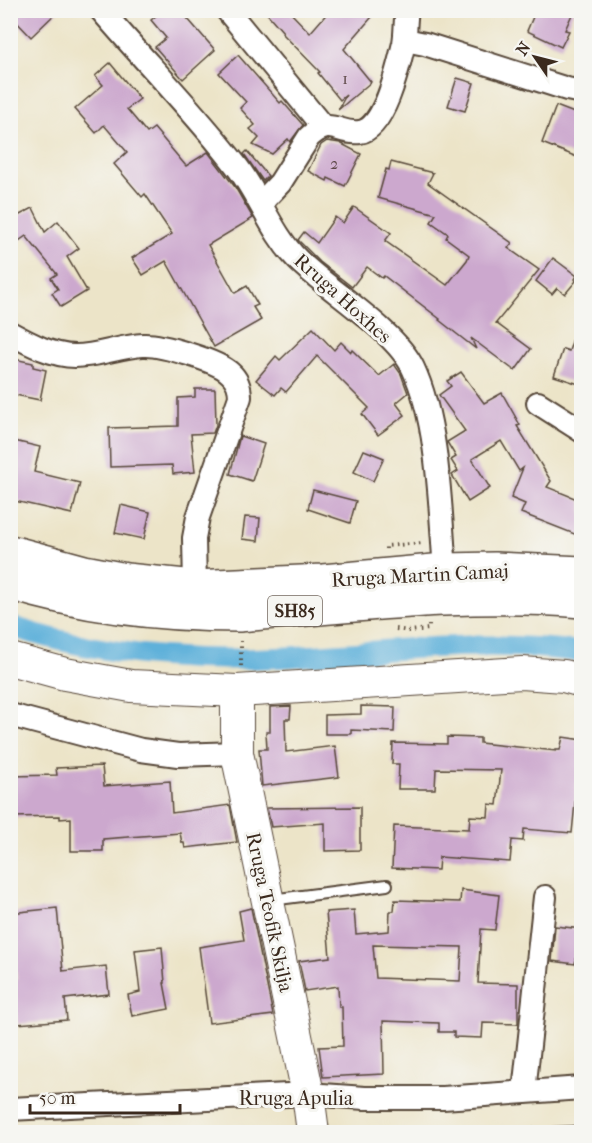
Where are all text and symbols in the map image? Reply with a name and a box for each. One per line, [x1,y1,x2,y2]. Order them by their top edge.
north arrow [505,27,565,87]
text: N [512,38,535,59]
house number: 1 [342,69,348,88]
house number: 2 [330,154,338,173]
street label: Rruga Hoxhes [289,249,396,348]
street label: Rruga Martin Camaj [331,559,509,592]
road number: SH85 [268,596,322,626]
street label: Rruga Teofik Skilja [241,830,298,995]
scale bar [30,1077,180,1115]
street label: Rruga Apulia [239,1087,354,1110]
text: 50 m [39,1088,76,1109]

